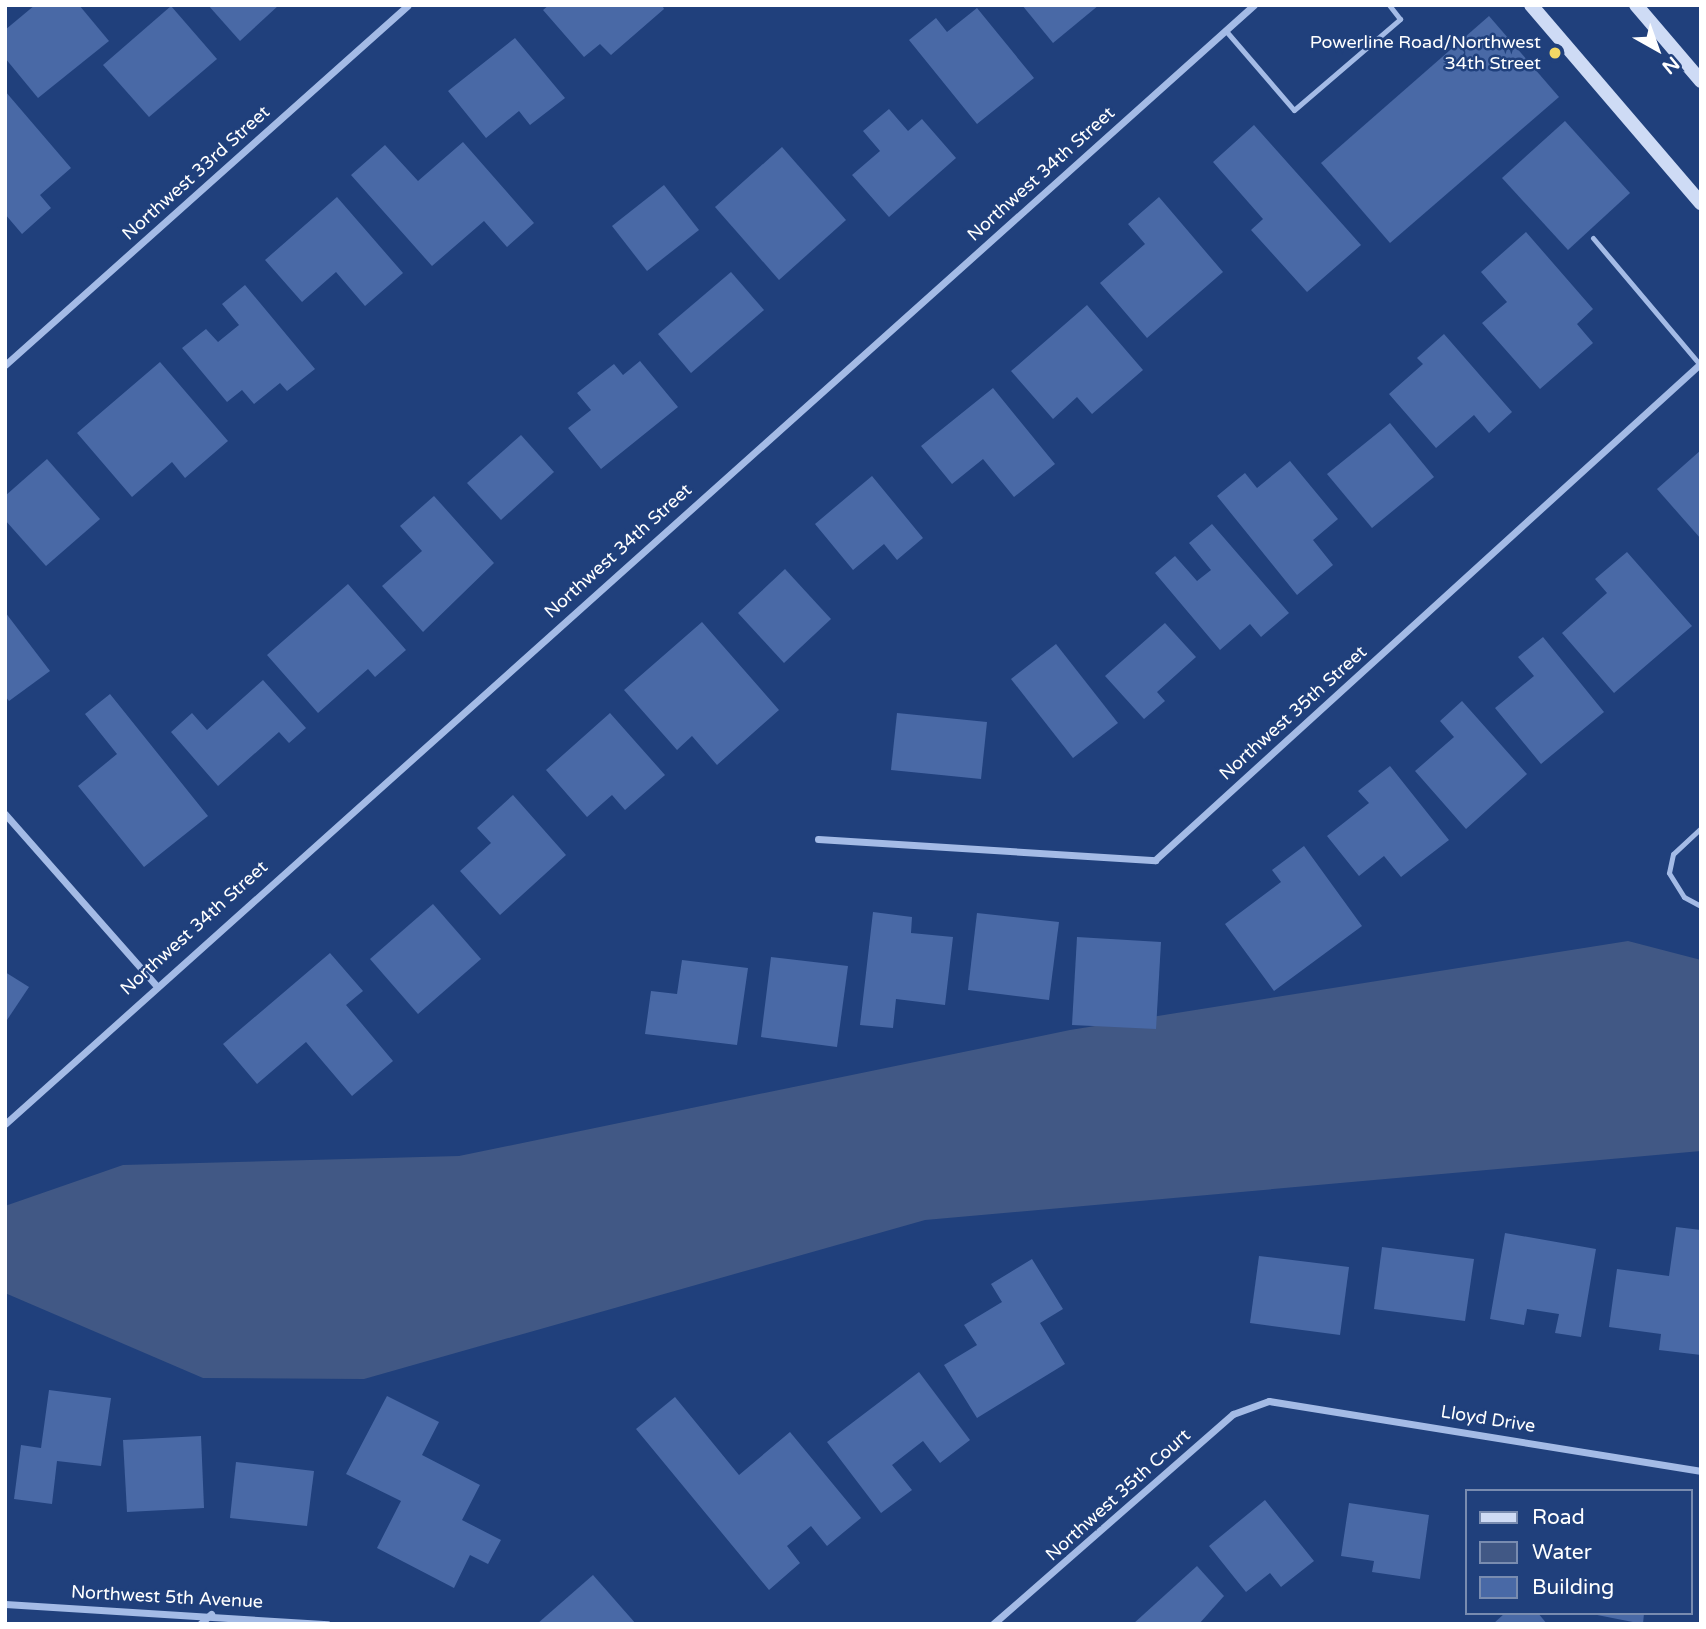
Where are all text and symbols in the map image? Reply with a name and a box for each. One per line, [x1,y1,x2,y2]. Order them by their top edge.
north arrow [1622,14,1692,84]
place label: Powerline Road/Northwest 34th Street [1310,32,1541,74]
marker: Powerline Road/Northwest 34th Street [1547,45,1563,61]
text: N [1658,52,1683,78]
street label: Northwest 33rd Street [118,101,274,245]
street label: Northwest 34th Street [963,102,1119,246]
street label: Northwest 34th Street [540,479,696,623]
street label: Northwest 35th Street [1215,641,1371,785]
street label: Northwest 34th Street [116,856,272,1000]
street label: Lloyd Drive [1439,1401,1537,1437]
street label: Northwest 35th Court [1041,1424,1195,1566]
legend [1464,1489,1692,1615]
text: Road [1532,1505,1585,1530]
text: Water [1532,1540,1592,1565]
text: Building [1532,1575,1614,1600]
street label: Northwest 5th Avenue [70,1581,264,1613]

